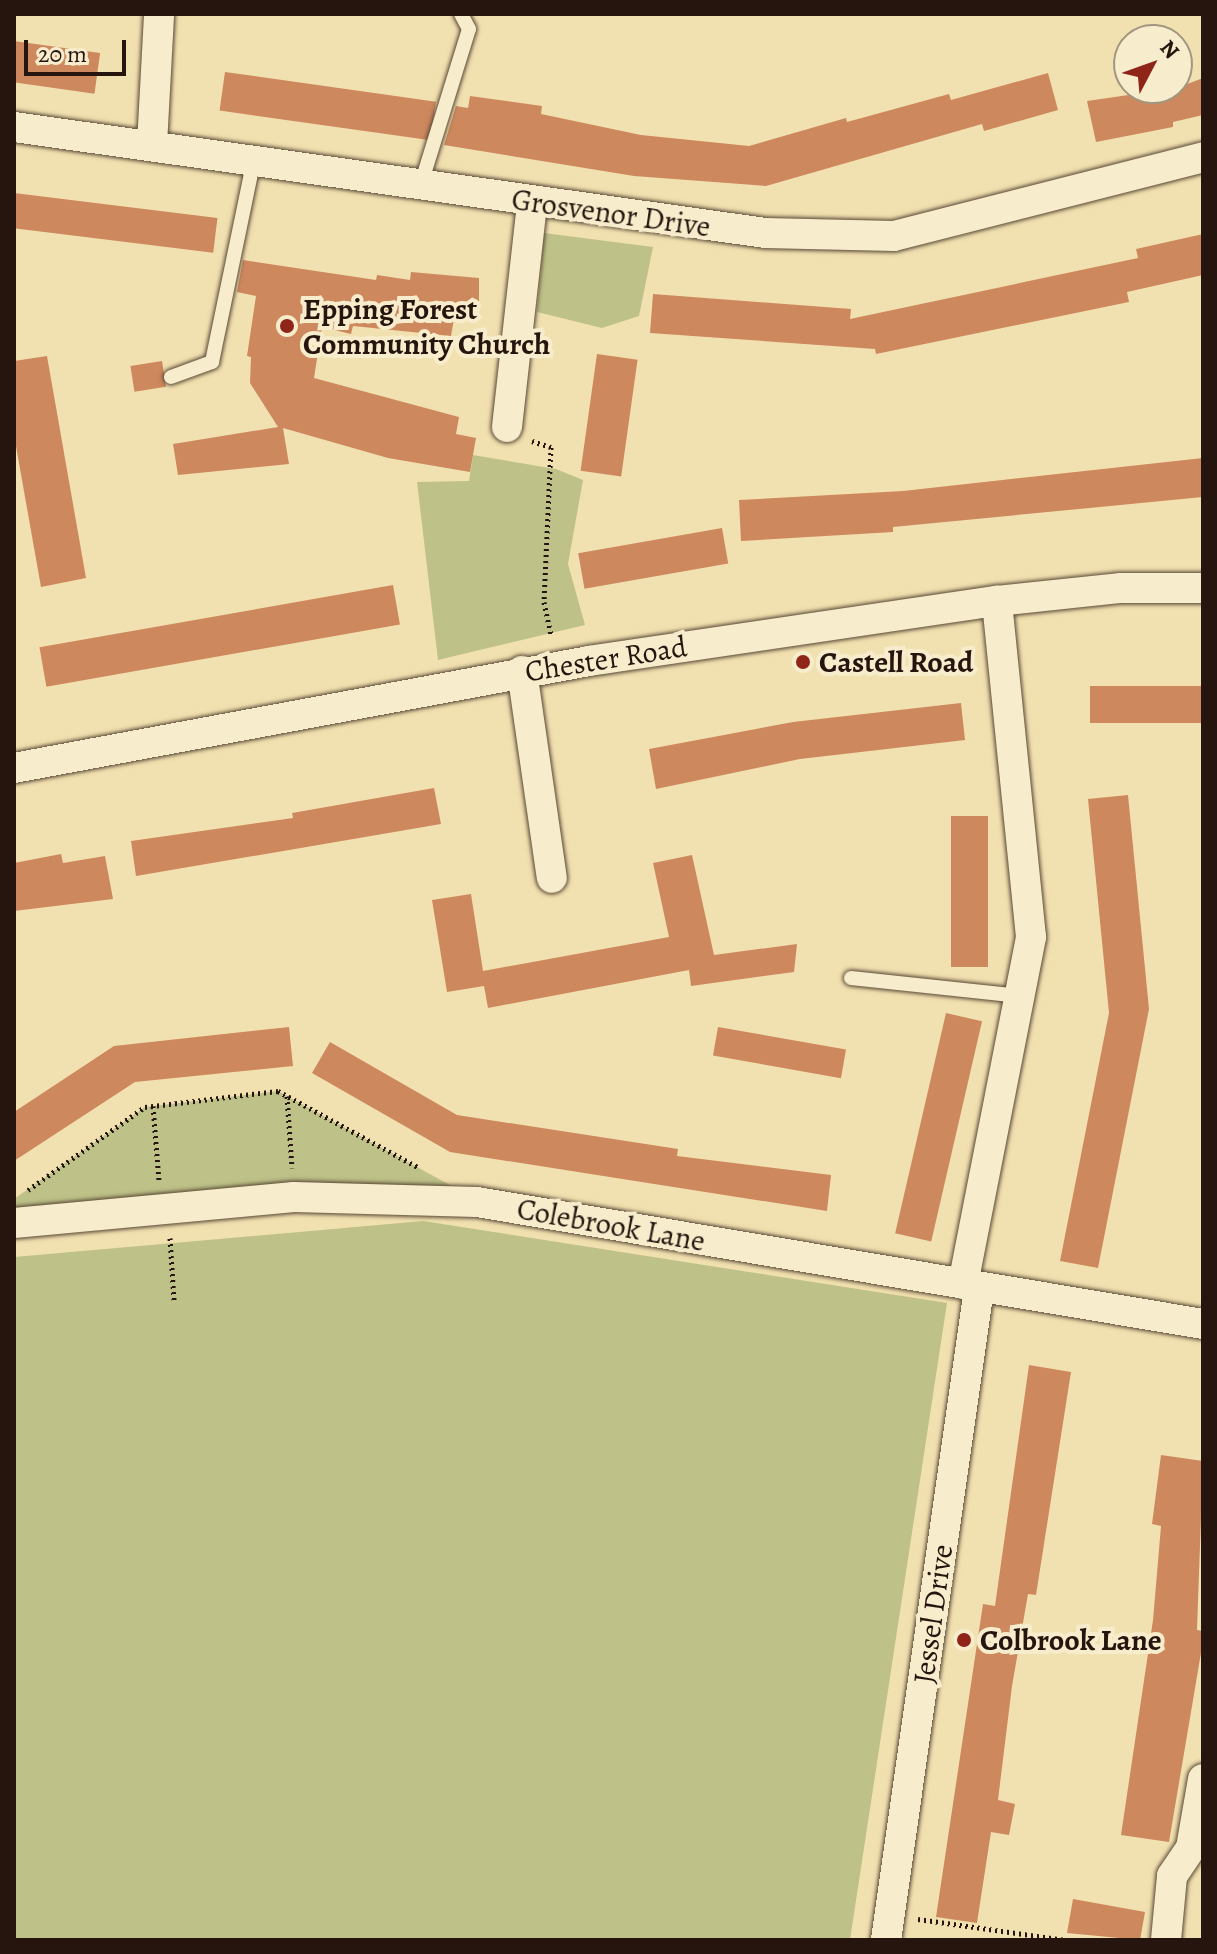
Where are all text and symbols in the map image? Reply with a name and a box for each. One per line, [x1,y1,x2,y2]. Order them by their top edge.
scale bar [28,24,130,74]
north arrow [1113,24,1193,104]
text: N [1153,34,1186,65]
text: 20 m [38,38,87,70]
street label: Grosvenor Drive [509,181,713,245]
place label: Epping Forest Community Church [303,291,550,362]
marker: Epping Forest Community Church [278,317,296,335]
street label: Chester Road [522,628,690,690]
place label: Castell Road [819,644,973,680]
marker: Castell Road [794,653,812,671]
street label: Colebrook Lane [514,1191,708,1259]
street label: Jessel Drive [905,1542,961,1686]
place label: Colbrook Lane [980,1622,1162,1658]
marker: Colbrook Lane [955,1631,973,1649]

